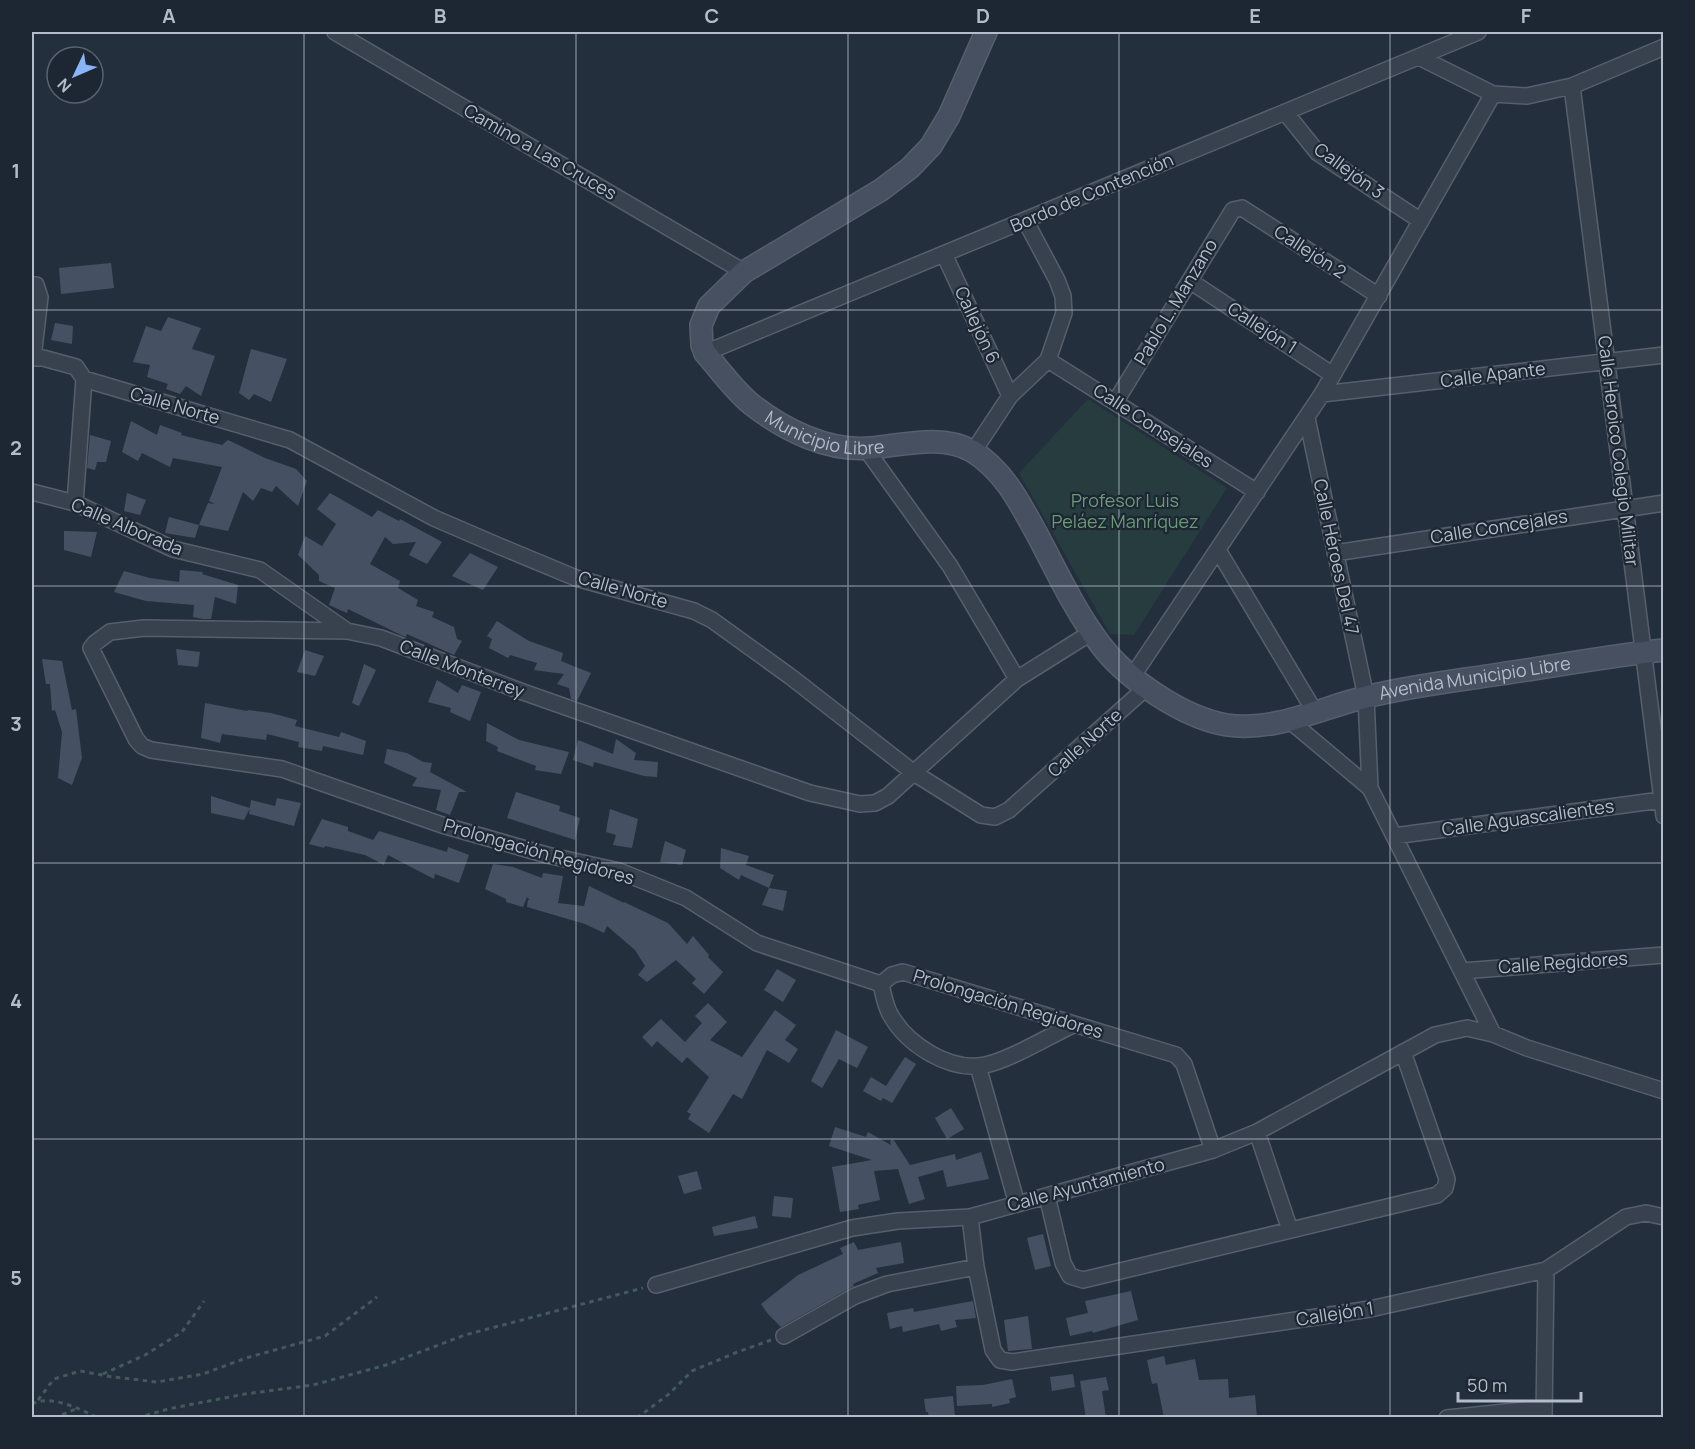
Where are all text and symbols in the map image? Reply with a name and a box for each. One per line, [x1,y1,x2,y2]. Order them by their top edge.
text: A [162,2,176,29]
text: B [434,2,447,29]
text: C [705,2,719,29]
text: D [976,2,990,29]
text: E [1249,2,1261,29]
text: F [1521,2,1532,29]
north arrow [45,45,105,105]
text: N [52,74,76,97]
street label: Camino a Las Cruces [460,98,621,205]
street label: Callejón 3 [1310,137,1389,204]
street label: Bordo de Contención [1006,147,1177,237]
text: 1 [12,157,20,184]
street label: Callejón 2 [1270,219,1351,283]
street label: Pablo L. Manzano [1128,234,1222,369]
street label: Callejón 6 [950,282,1006,367]
street label: Callejón 1 [1223,296,1302,359]
street label: Calle Heroico Colegio Militar [1593,334,1645,568]
street label: Calle Apante [1439,356,1547,392]
street label: Calle Consejales [1089,377,1218,473]
street label: Calle Norte [128,381,223,429]
street label: Municipio Libre [761,405,886,460]
text: 2 [10,434,22,461]
street label: Calle Héroes Del 47 [1309,477,1365,637]
park label: Profesor Luis Peláez Manríquez [1051,488,1199,533]
street label: Calle Alborada [68,492,187,560]
street label: Calle Concejales [1429,503,1569,549]
street label: Calle Norte [576,565,671,613]
street label: Calle Monterrey [396,633,529,703]
street label: Avenida Municipio Libre [1376,650,1572,705]
street label: Calle Norte [1042,702,1127,782]
text: 3 [10,710,22,737]
street label: Calle Aguascalientes [1440,793,1616,841]
street label: Prolongación Regidores [441,812,637,890]
street label: Calle Regidores [1497,946,1628,978]
street label: Prolongación Regidores [910,963,1106,1043]
text: 4 [10,987,22,1014]
street label: Calle Ayuntamiento [1004,1151,1167,1217]
text: 5 [10,1264,22,1291]
street label: Callejón 1 [1294,1295,1375,1331]
scale bar [1458,1365,1581,1403]
text: 50 m [1467,1373,1507,1397]

